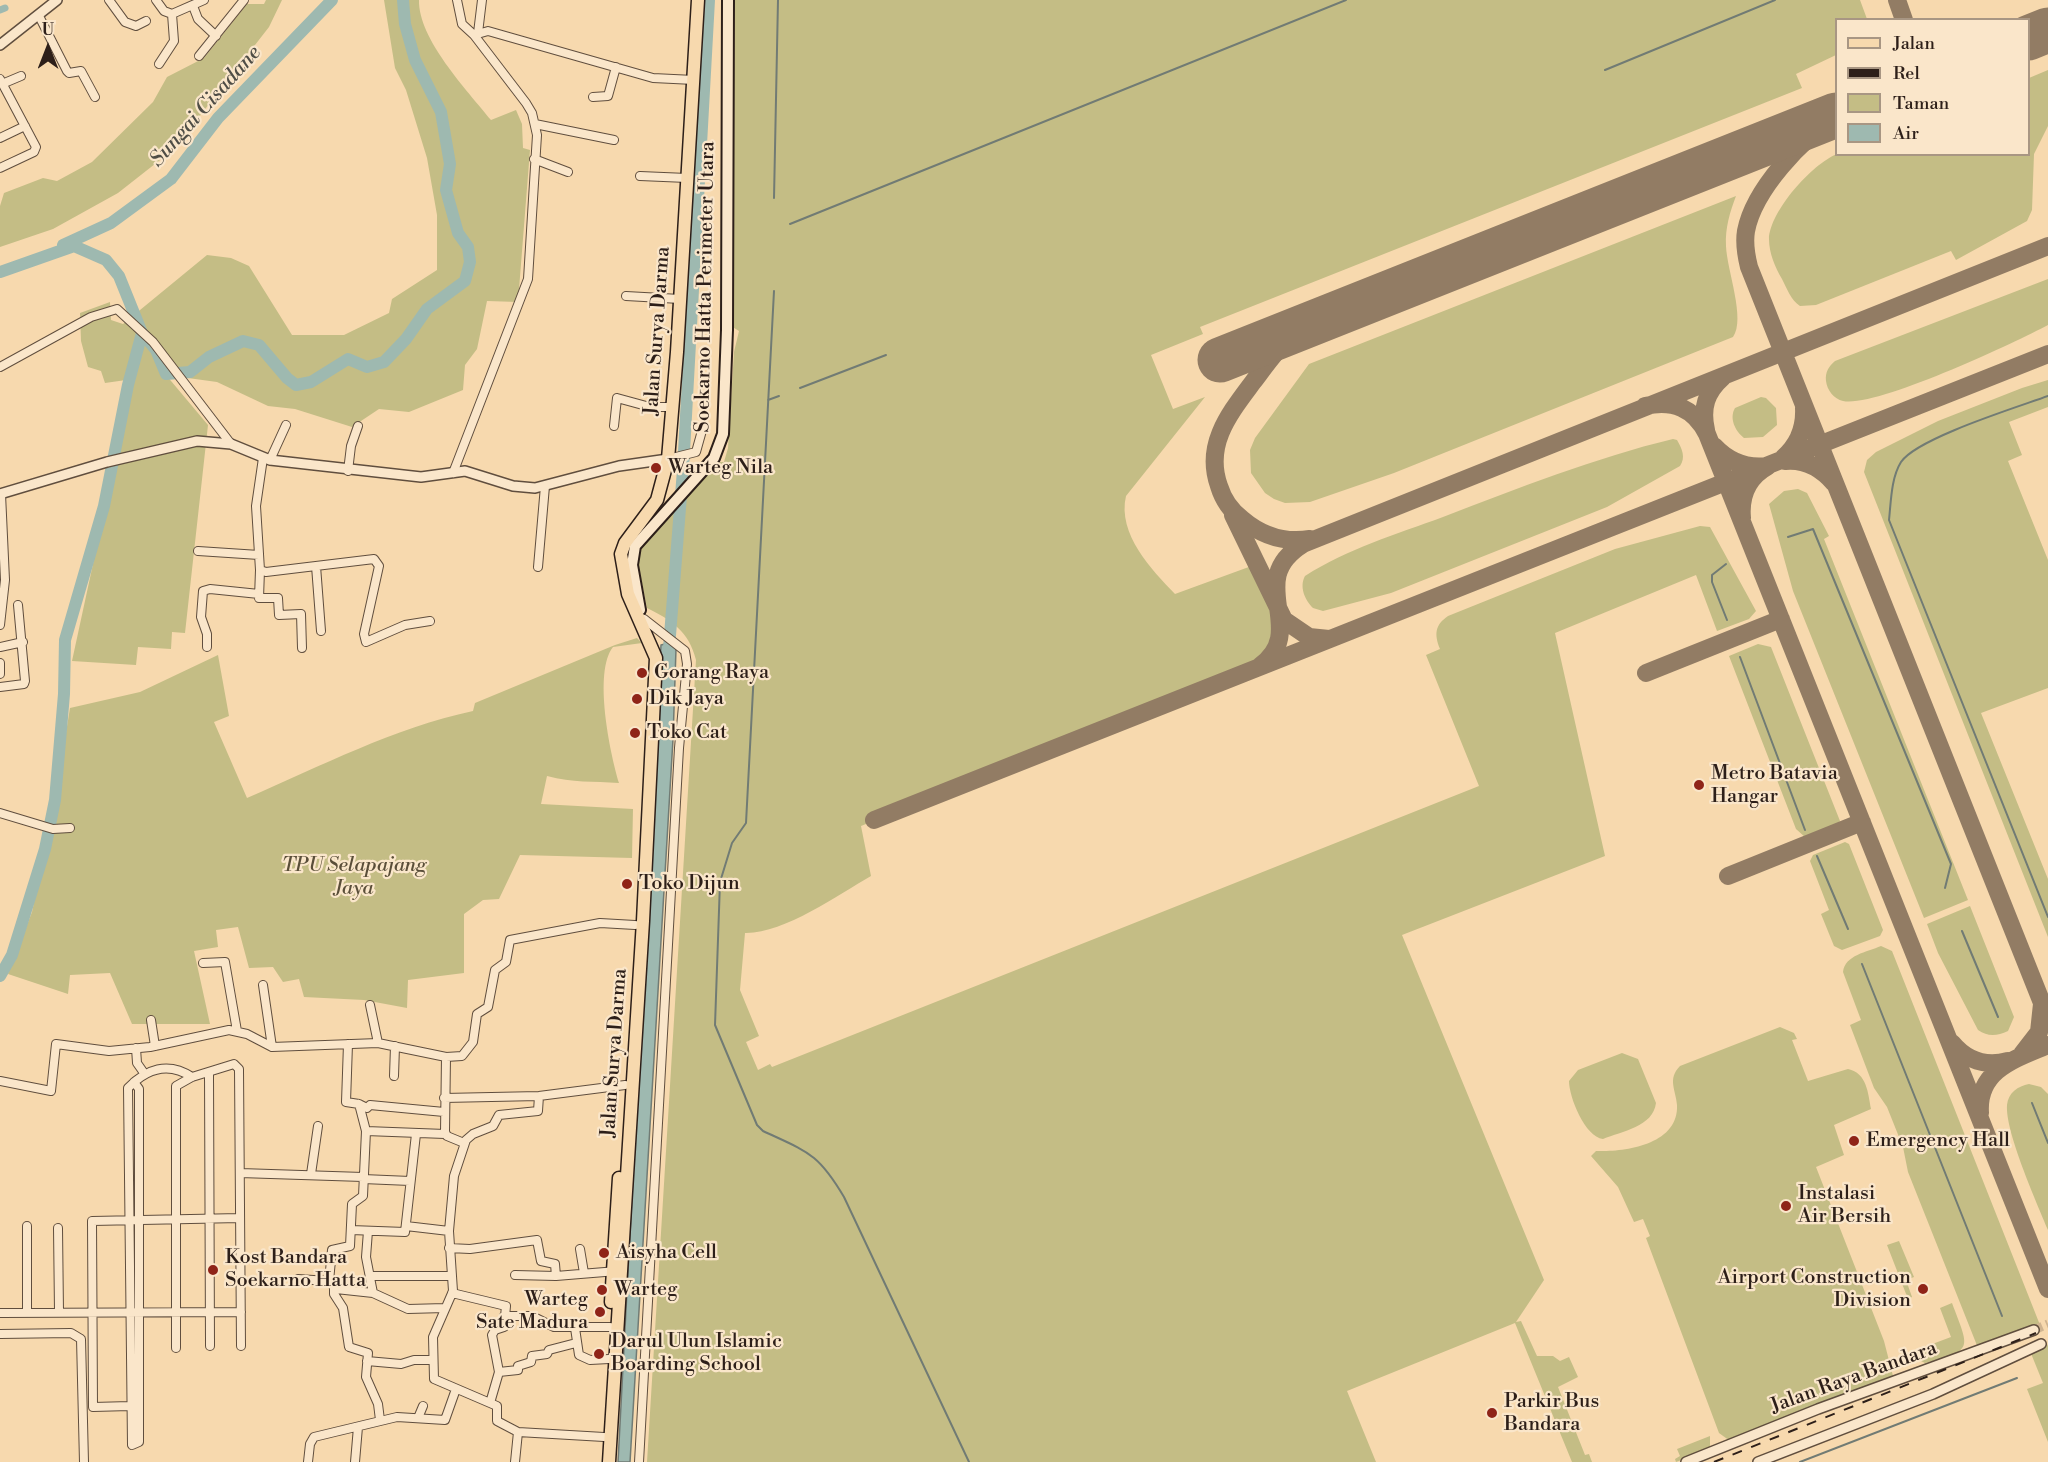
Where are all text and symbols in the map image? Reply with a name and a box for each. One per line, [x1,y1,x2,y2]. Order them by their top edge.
north arrow [18,18,78,78]
legend [1835,18,2030,156]
text: U [42,20,54,40]
text: Jalan [1893,32,1935,55]
water label: Sungai Cisadane [145,41,267,173]
text: Rel [1893,62,1920,85]
text: Taman [1893,92,1949,115]
text: Air [1893,122,1919,145]
street label: Soekarno Hatta Perimeter Utara [691,141,721,433]
street label: Jalan Surya Darma [640,246,676,416]
place label: Warteg Nila [668,456,773,480]
marker: Warteg Nila [649,461,663,475]
place label: Gorang Raya [654,661,769,685]
marker: Gorang Raya [635,666,649,680]
place label: Dik Jaya [649,687,724,711]
marker: Dik Jaya [630,692,644,706]
place label: Toko Cat [647,721,727,745]
marker: Toko Cat [628,726,642,740]
place label: Metro Batavia Hangar [1711,762,1838,809]
marker: Metro Batavia Hangar [1692,778,1706,792]
park label: TPU Selapajang Jaya [282,854,426,901]
place label: Toko Dijun [639,872,740,896]
marker: Toko Dijun [620,877,634,891]
street label: Jalan Surya Darma [597,968,633,1138]
place label: Emergency Hall [1866,1129,2010,1153]
marker: Emergency Hall [1847,1134,1861,1148]
place label: Instalasi Air Bersih [1798,1182,1891,1229]
marker: Instalasi Air Bersih [1779,1199,1793,1213]
place label: Aisyha Cell [616,1241,717,1265]
place label: Kost Bandara Soekarno Hatta [225,1246,366,1293]
marker: Aisyha Cell [597,1246,611,1260]
marker: Kost Bandara Soekarno Hatta [206,1263,220,1277]
place label: Airport Construction Division [1718,1266,1911,1313]
place label: Warteg [614,1278,678,1302]
marker: Airport Construction Division [1916,1282,1930,1296]
marker: Warteg [595,1283,609,1297]
place label: Warteg Sate Madura [476,1288,588,1335]
marker: Warteg Sate Madura [593,1305,607,1319]
place label: Darul Ulun Islamic Boarding School [611,1330,782,1377]
street label: Jalan Raya Bandara [1768,1337,1940,1419]
marker: Darul Ulun Islamic Boarding School [592,1347,606,1361]
place label: Parkir Bus Bandara [1504,1390,1599,1437]
marker: Parkir Bus Bandara [1485,1406,1499,1420]

